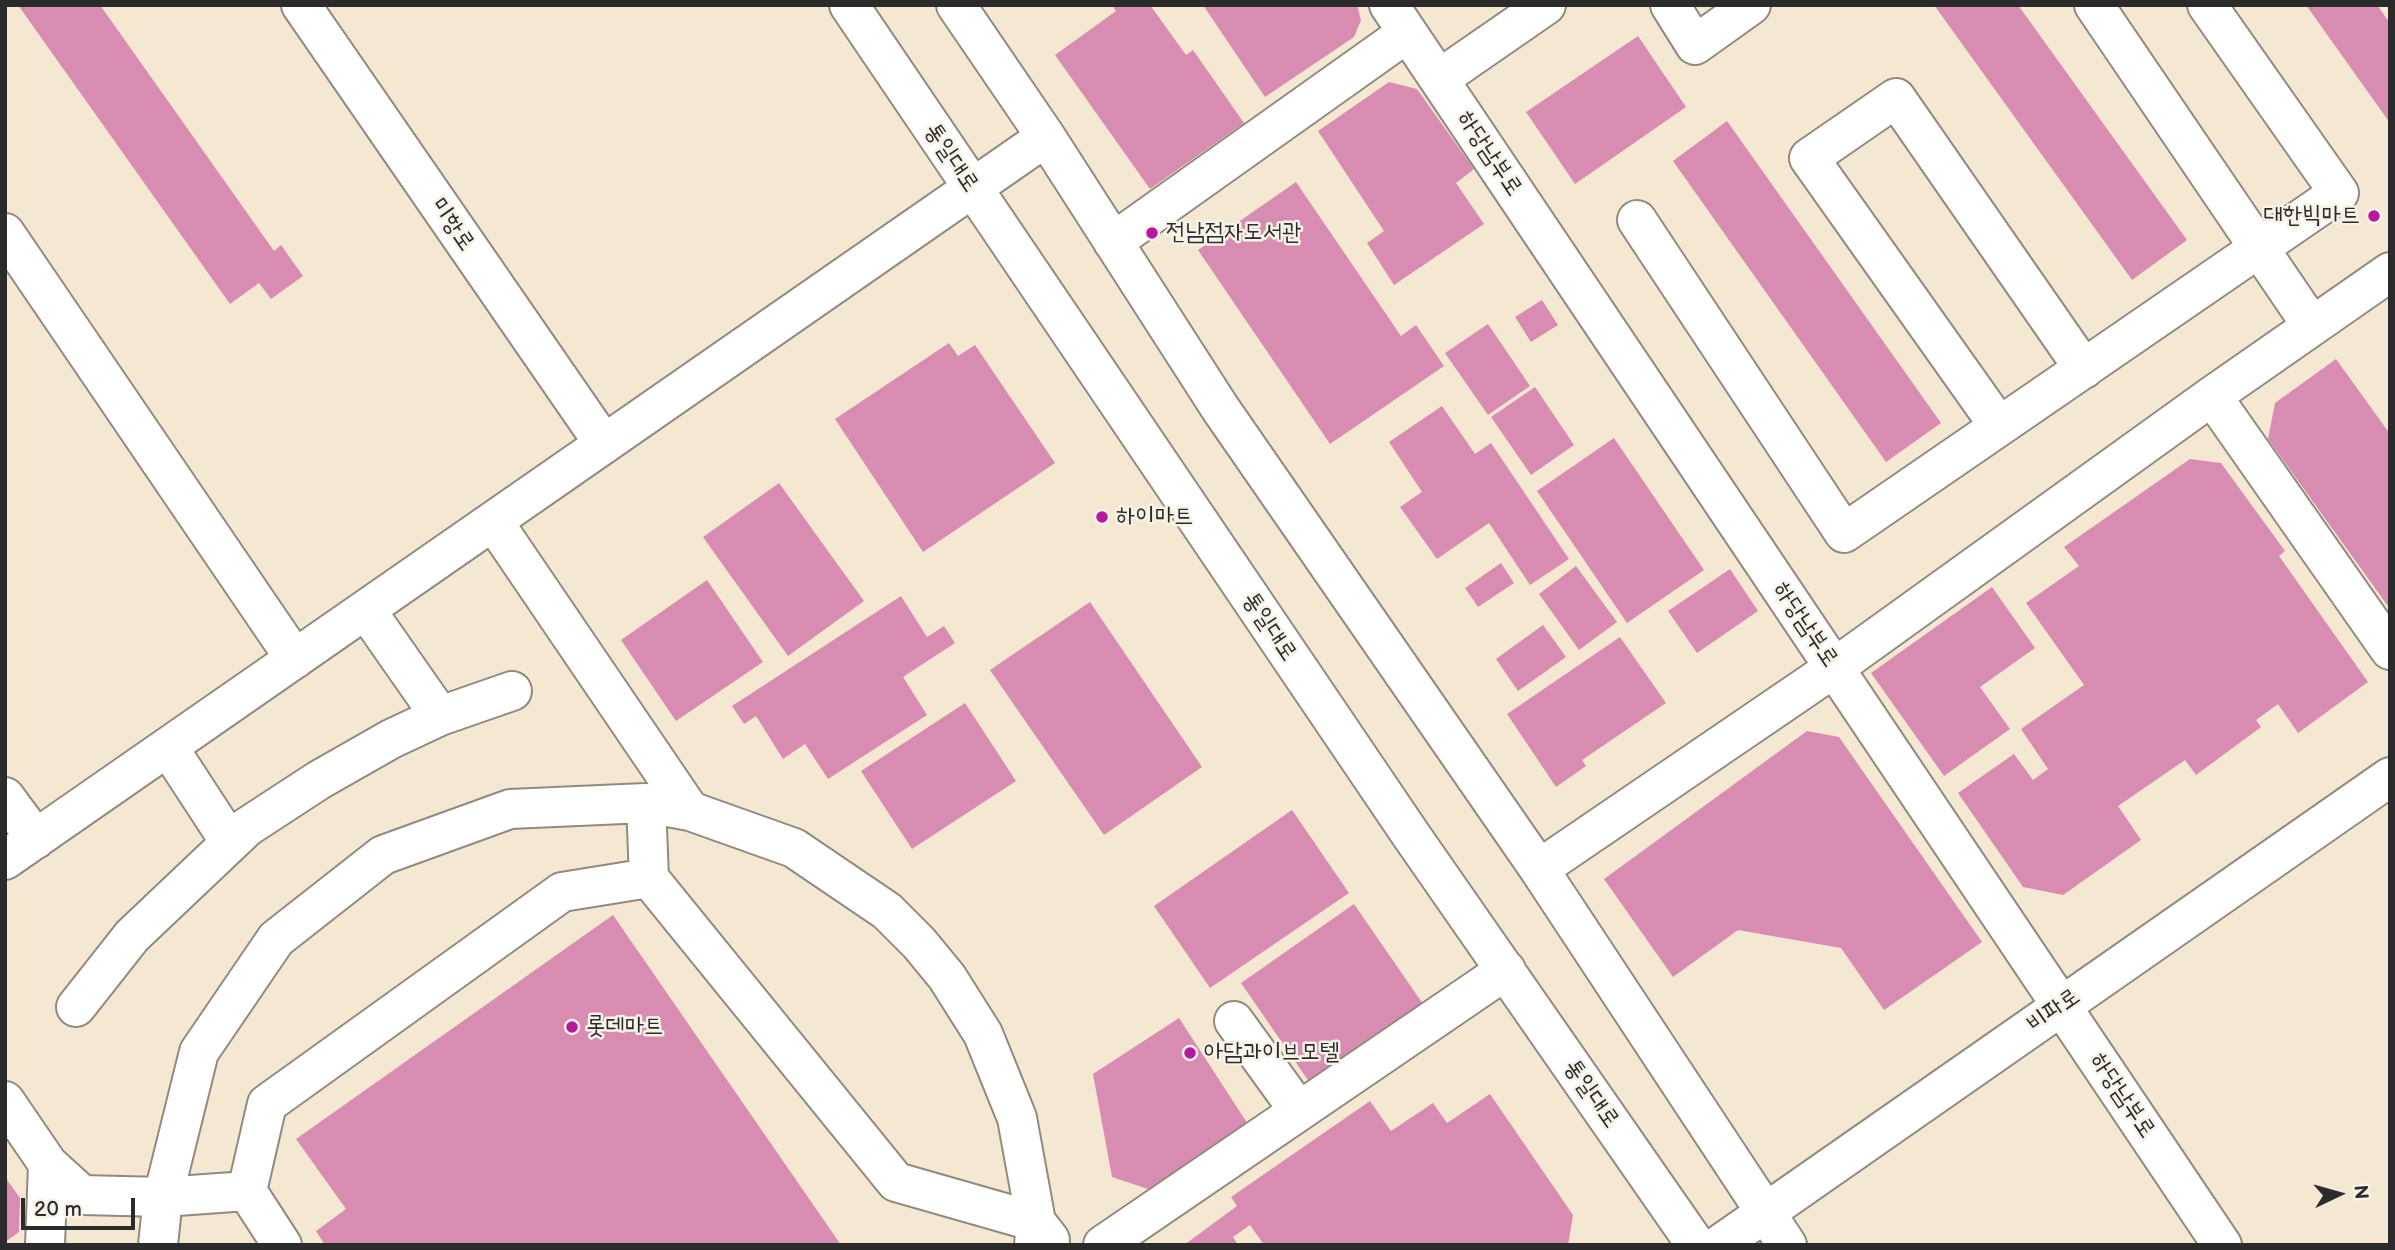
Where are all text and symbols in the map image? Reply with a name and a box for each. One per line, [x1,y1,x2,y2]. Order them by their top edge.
street label: 하당남부로 [1450,106,1528,202]
street label: 통일대로 [917,118,985,198]
street label: 미항로 [424,193,480,257]
place label: 대한빅마트 [2263,202,2360,230]
marker: 대한빅마트 [2366,208,2382,224]
place label: 전남점자도서관 [1166,219,1301,247]
marker: 전남점자도서관 [1144,225,1160,241]
place label: 하이마트 [1116,503,1193,531]
marker: 하이마트 [1094,509,1110,525]
street label: 하당남부로 [1766,577,1844,673]
street label: 통일대로 [1235,587,1303,667]
street label: 비파로 [2022,983,2086,1039]
place label: 롯데마트 [586,1013,663,1041]
marker: 롯데마트 [564,1019,580,1035]
place label: 아담과이브모텔 [1204,1039,1339,1067]
marker: 아담과이브모텔 [1182,1045,1198,1061]
street label: 하당남부로 [2083,1048,2161,1144]
street label: 통일대로 [1557,1054,1625,1134]
north arrow [2304,1159,2374,1229]
scale bar [24,1184,138,1228]
text: N [2348,1184,2372,1200]
text: 20 m [34,1197,82,1222]

